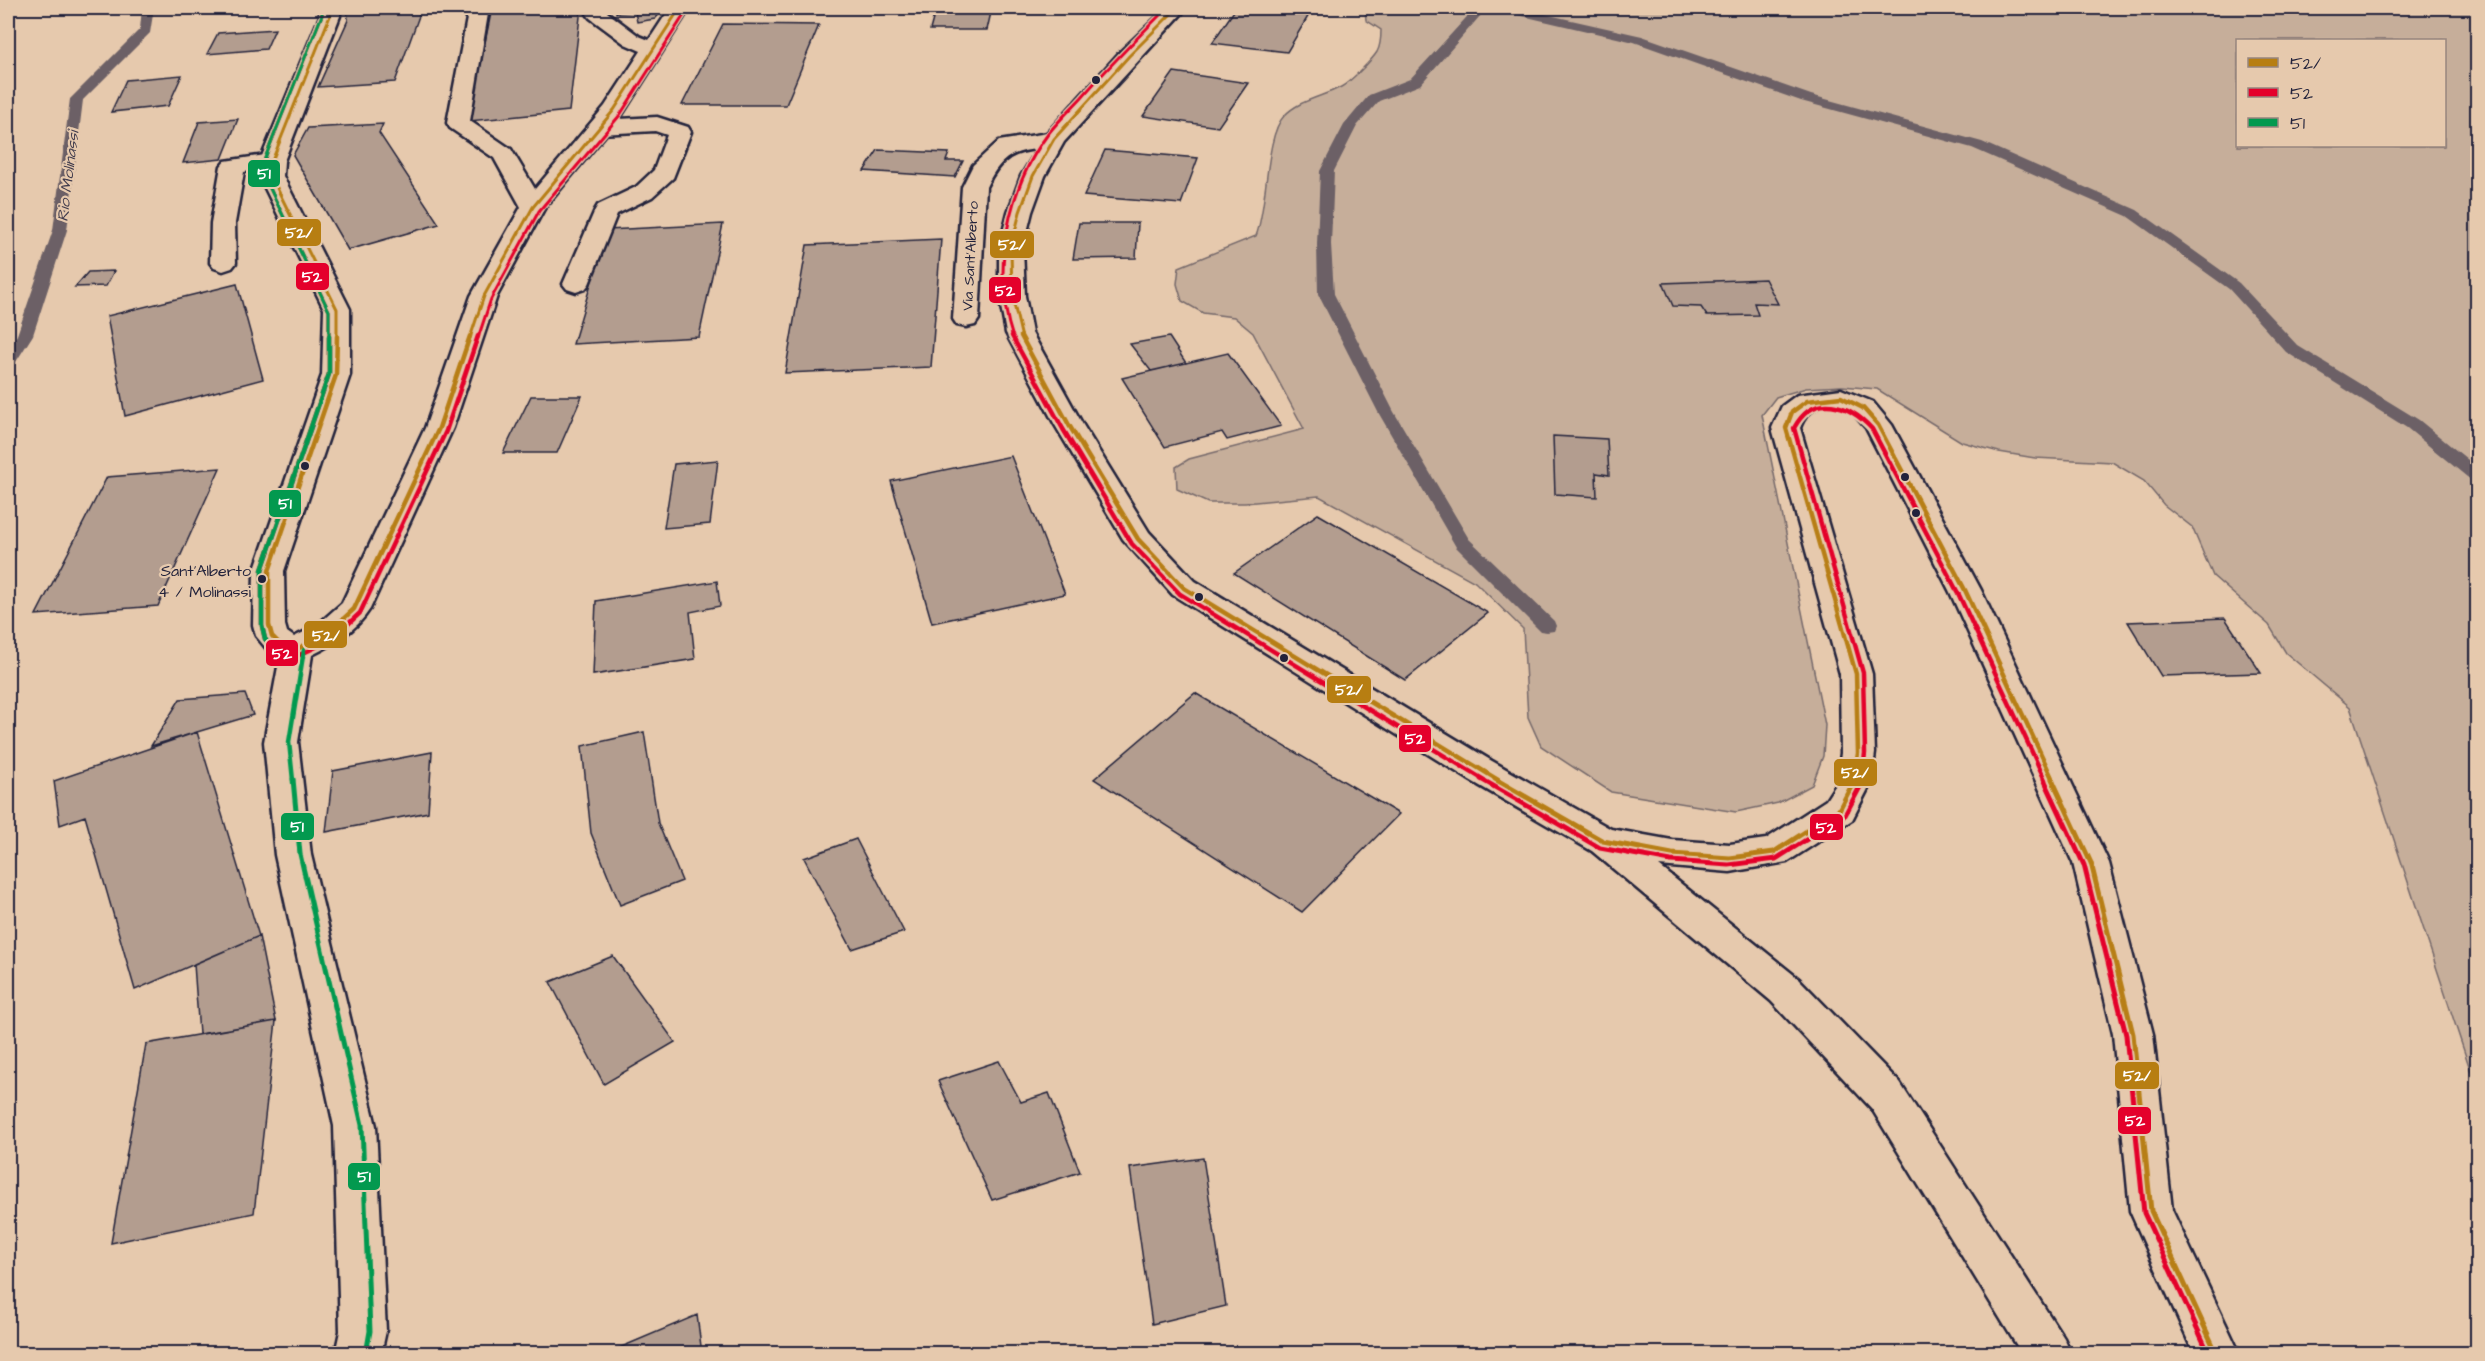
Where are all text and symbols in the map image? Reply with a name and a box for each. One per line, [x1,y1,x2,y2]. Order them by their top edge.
legend [2236,39,2446,147]
text: 52/ [2290,51,2321,76]
unlabelled marker [1090,74,1102,86]
text: 52 [2290,81,2314,106]
text: 51 [2290,111,2305,136]
water label: Rio Molinassi [52,127,85,223]
line badge: 51 [247,159,281,188]
text: 51 [257,163,272,185]
street label: Via Sant'Alberto [957,200,984,311]
line badge: 52/ [276,218,322,247]
text: 52/ [285,222,314,244]
line badge: 52/ [989,230,1035,259]
text: 52/ [998,234,1027,256]
line badge: 52 [295,262,330,291]
text: 52 [302,266,323,288]
line badge: 52 [988,276,1022,304]
text: 52 [995,280,1016,302]
unlabelled marker [299,460,311,472]
unlabelled marker [1899,471,1911,483]
line badge: 51 [268,489,302,518]
text: 51 [278,493,293,515]
unlabelled marker [1910,507,1922,519]
place label: Sant'Alberto 4 / Molinassi [158,560,252,603]
marker: Sant'Alberto 4 / Molinassi [256,573,268,585]
unlabelled marker [1193,591,1205,603]
line badge: 52/ [303,620,348,649]
text: 52/ [312,625,341,647]
line badge: 52 [265,639,299,667]
text: 52 [272,643,293,665]
unlabelled marker [1278,652,1290,664]
line badge: 52/ [1326,675,1372,704]
text: 52/ [1335,679,1364,701]
line badge: 52 [1398,724,1432,753]
text: 52 [1405,728,1426,750]
line badge: 52/ [1833,758,1878,787]
text: 52/ [1841,762,1870,784]
line badge: 51 [280,812,315,841]
line badge: 52 [1809,813,1844,841]
text: 51 [290,816,305,838]
text: 52 [1816,817,1837,839]
line badge: 52/ [2114,1061,2160,1090]
text: 52/ [2123,1065,2152,1087]
line badge: 52 [2117,1106,2152,1135]
text: 52 [2125,1110,2146,1132]
line badge: 51 [347,1162,381,1191]
text: 51 [357,1166,372,1188]

